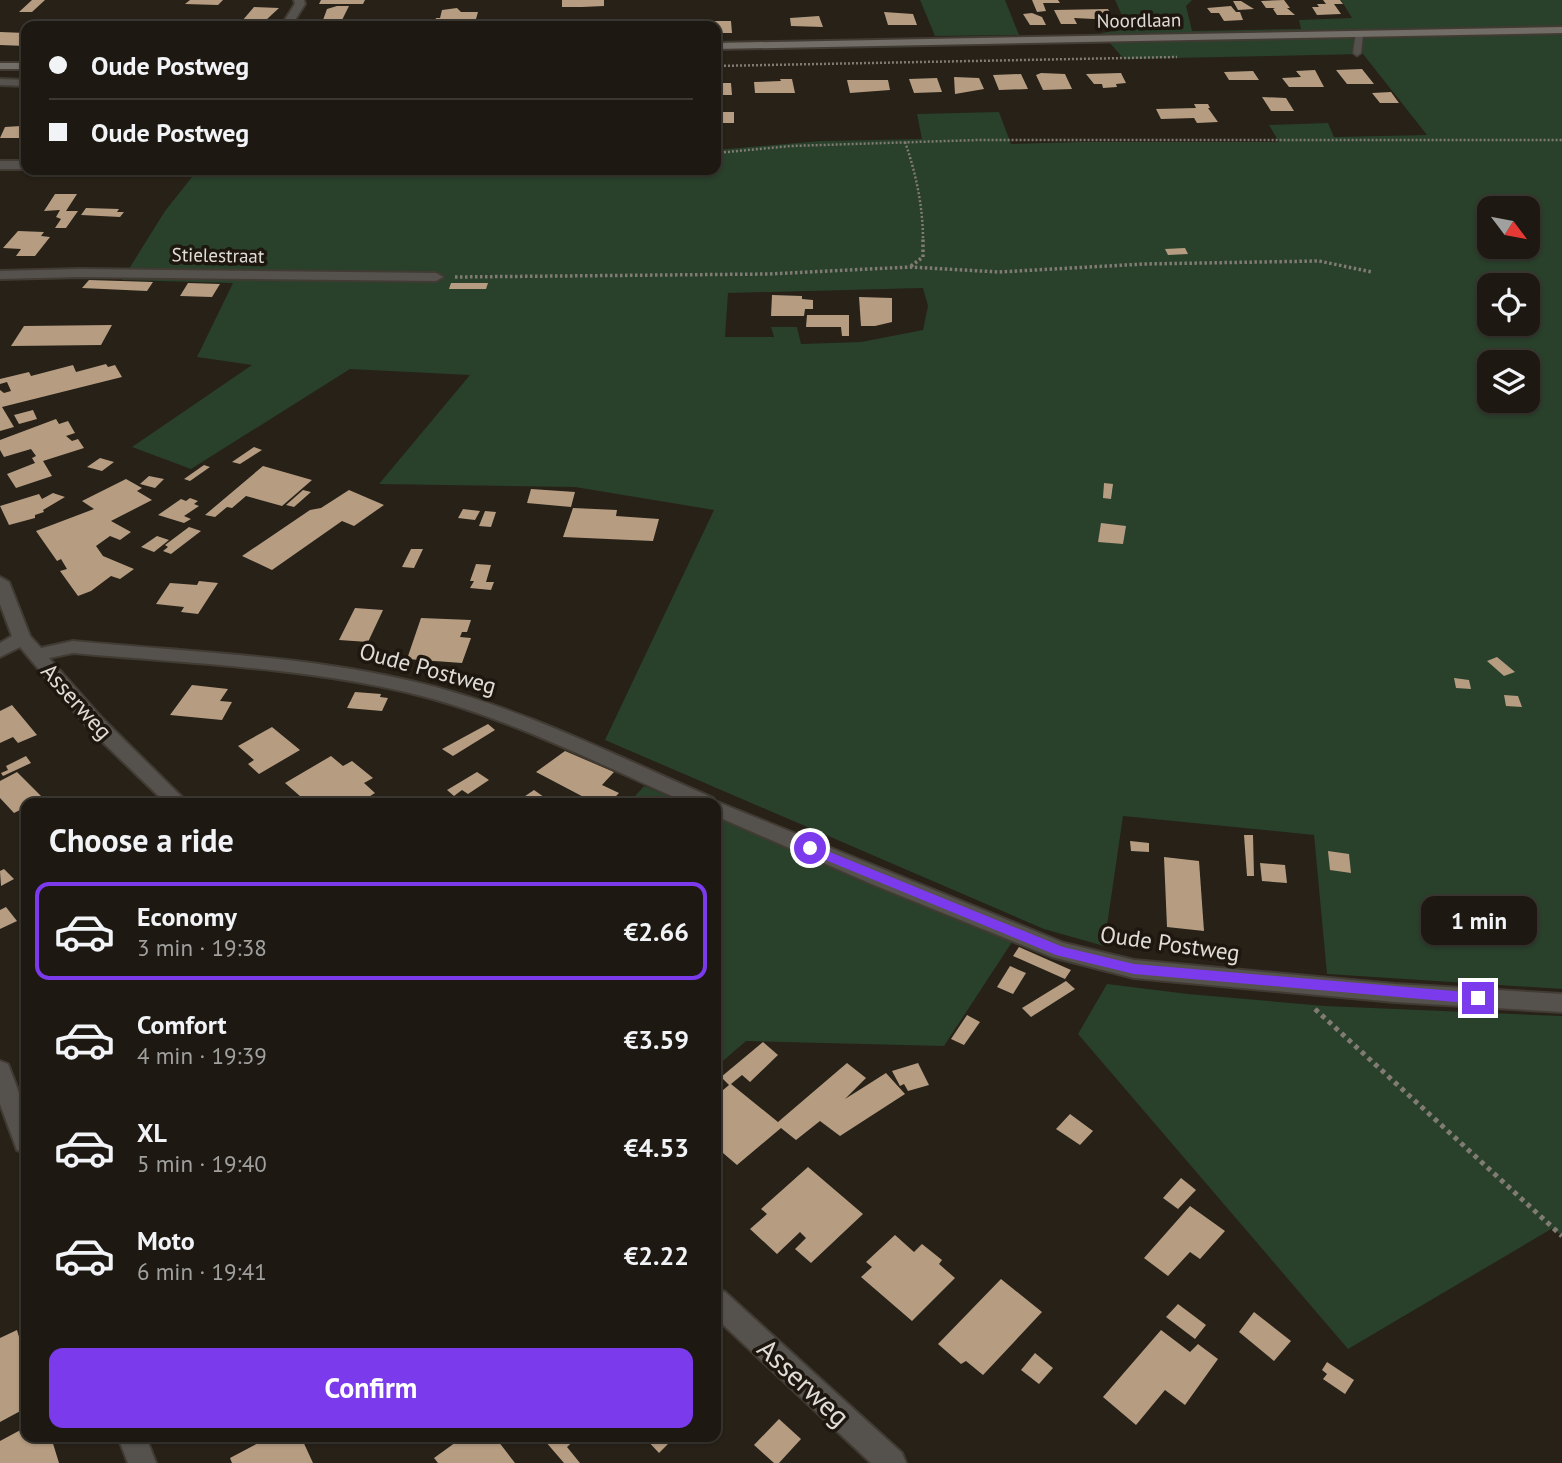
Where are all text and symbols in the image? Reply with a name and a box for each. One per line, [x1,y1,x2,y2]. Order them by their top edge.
street label: Noordlaan [1096,7,1182,33]
text: Oude Postweg [91,49,249,82]
text: Oude Postweg [91,116,249,149]
north arrow [1477,196,1540,259]
map controls [1477,196,1540,413]
street label: Stielestraat [171,242,265,268]
button: locate [1477,273,1540,336]
button: layers [1477,350,1540,413]
street label: Oude Postweg [356,636,500,700]
street label: Asserweg [35,657,119,745]
text: Choose a ride [49,819,234,861]
route start [794,832,826,864]
callout: 1 min [1420,897,1536,946]
icon: car [53,900,116,963]
text: Economy [137,900,237,933]
text: 1 min [1451,906,1507,935]
text: €2.66 [624,915,689,948]
street label: Oude Postweg [1098,919,1242,967]
text: 3 min · 19:38 [137,933,267,962]
route end [1462,982,1494,1014]
icon: car [53,1008,116,1071]
text: Comfort [137,1008,227,1041]
text: €3.59 [624,1023,689,1056]
text: 4 min · 19:39 [137,1041,267,1070]
icon: car [53,1116,116,1179]
text: XL [137,1116,167,1149]
text: €4.53 [624,1131,689,1164]
text: 5 min · 19:40 [137,1149,267,1178]
icon: car [53,1224,116,1287]
text: Moto [137,1224,195,1257]
text: €2.22 [624,1239,689,1272]
text: 6 min · 19:41 [137,1257,267,1286]
street label: Asserweg [750,1330,858,1434]
button: Confirm [49,1348,693,1428]

